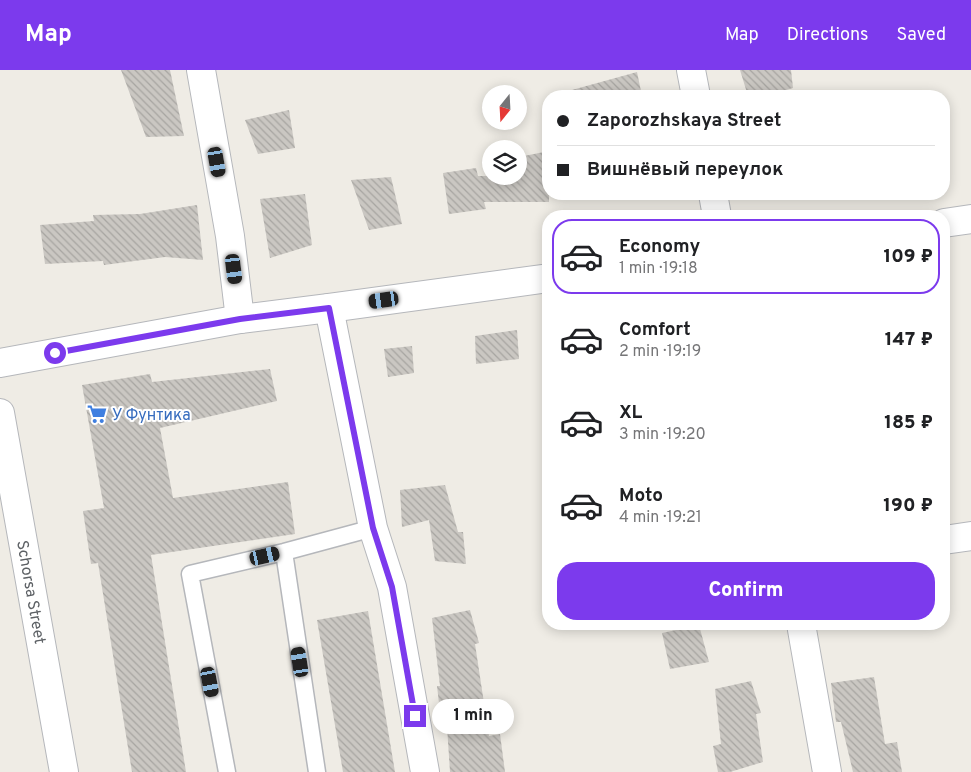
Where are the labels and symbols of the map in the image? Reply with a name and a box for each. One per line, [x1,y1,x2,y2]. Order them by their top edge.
north arrow [482,85,528,130]
car [207,146,226,178]
car [224,253,243,285]
car [368,290,399,310]
route start [44,342,66,364]
supermarket icon: У Фунтика [86,403,108,425]
place label: У Фунтика [112,406,191,426]
street label: Schorsa Street [11,539,49,646]
car [248,545,281,567]
car [290,646,309,678]
car [199,666,220,698]
callout: 1 min [432,698,515,734]
route end [404,705,426,727]

